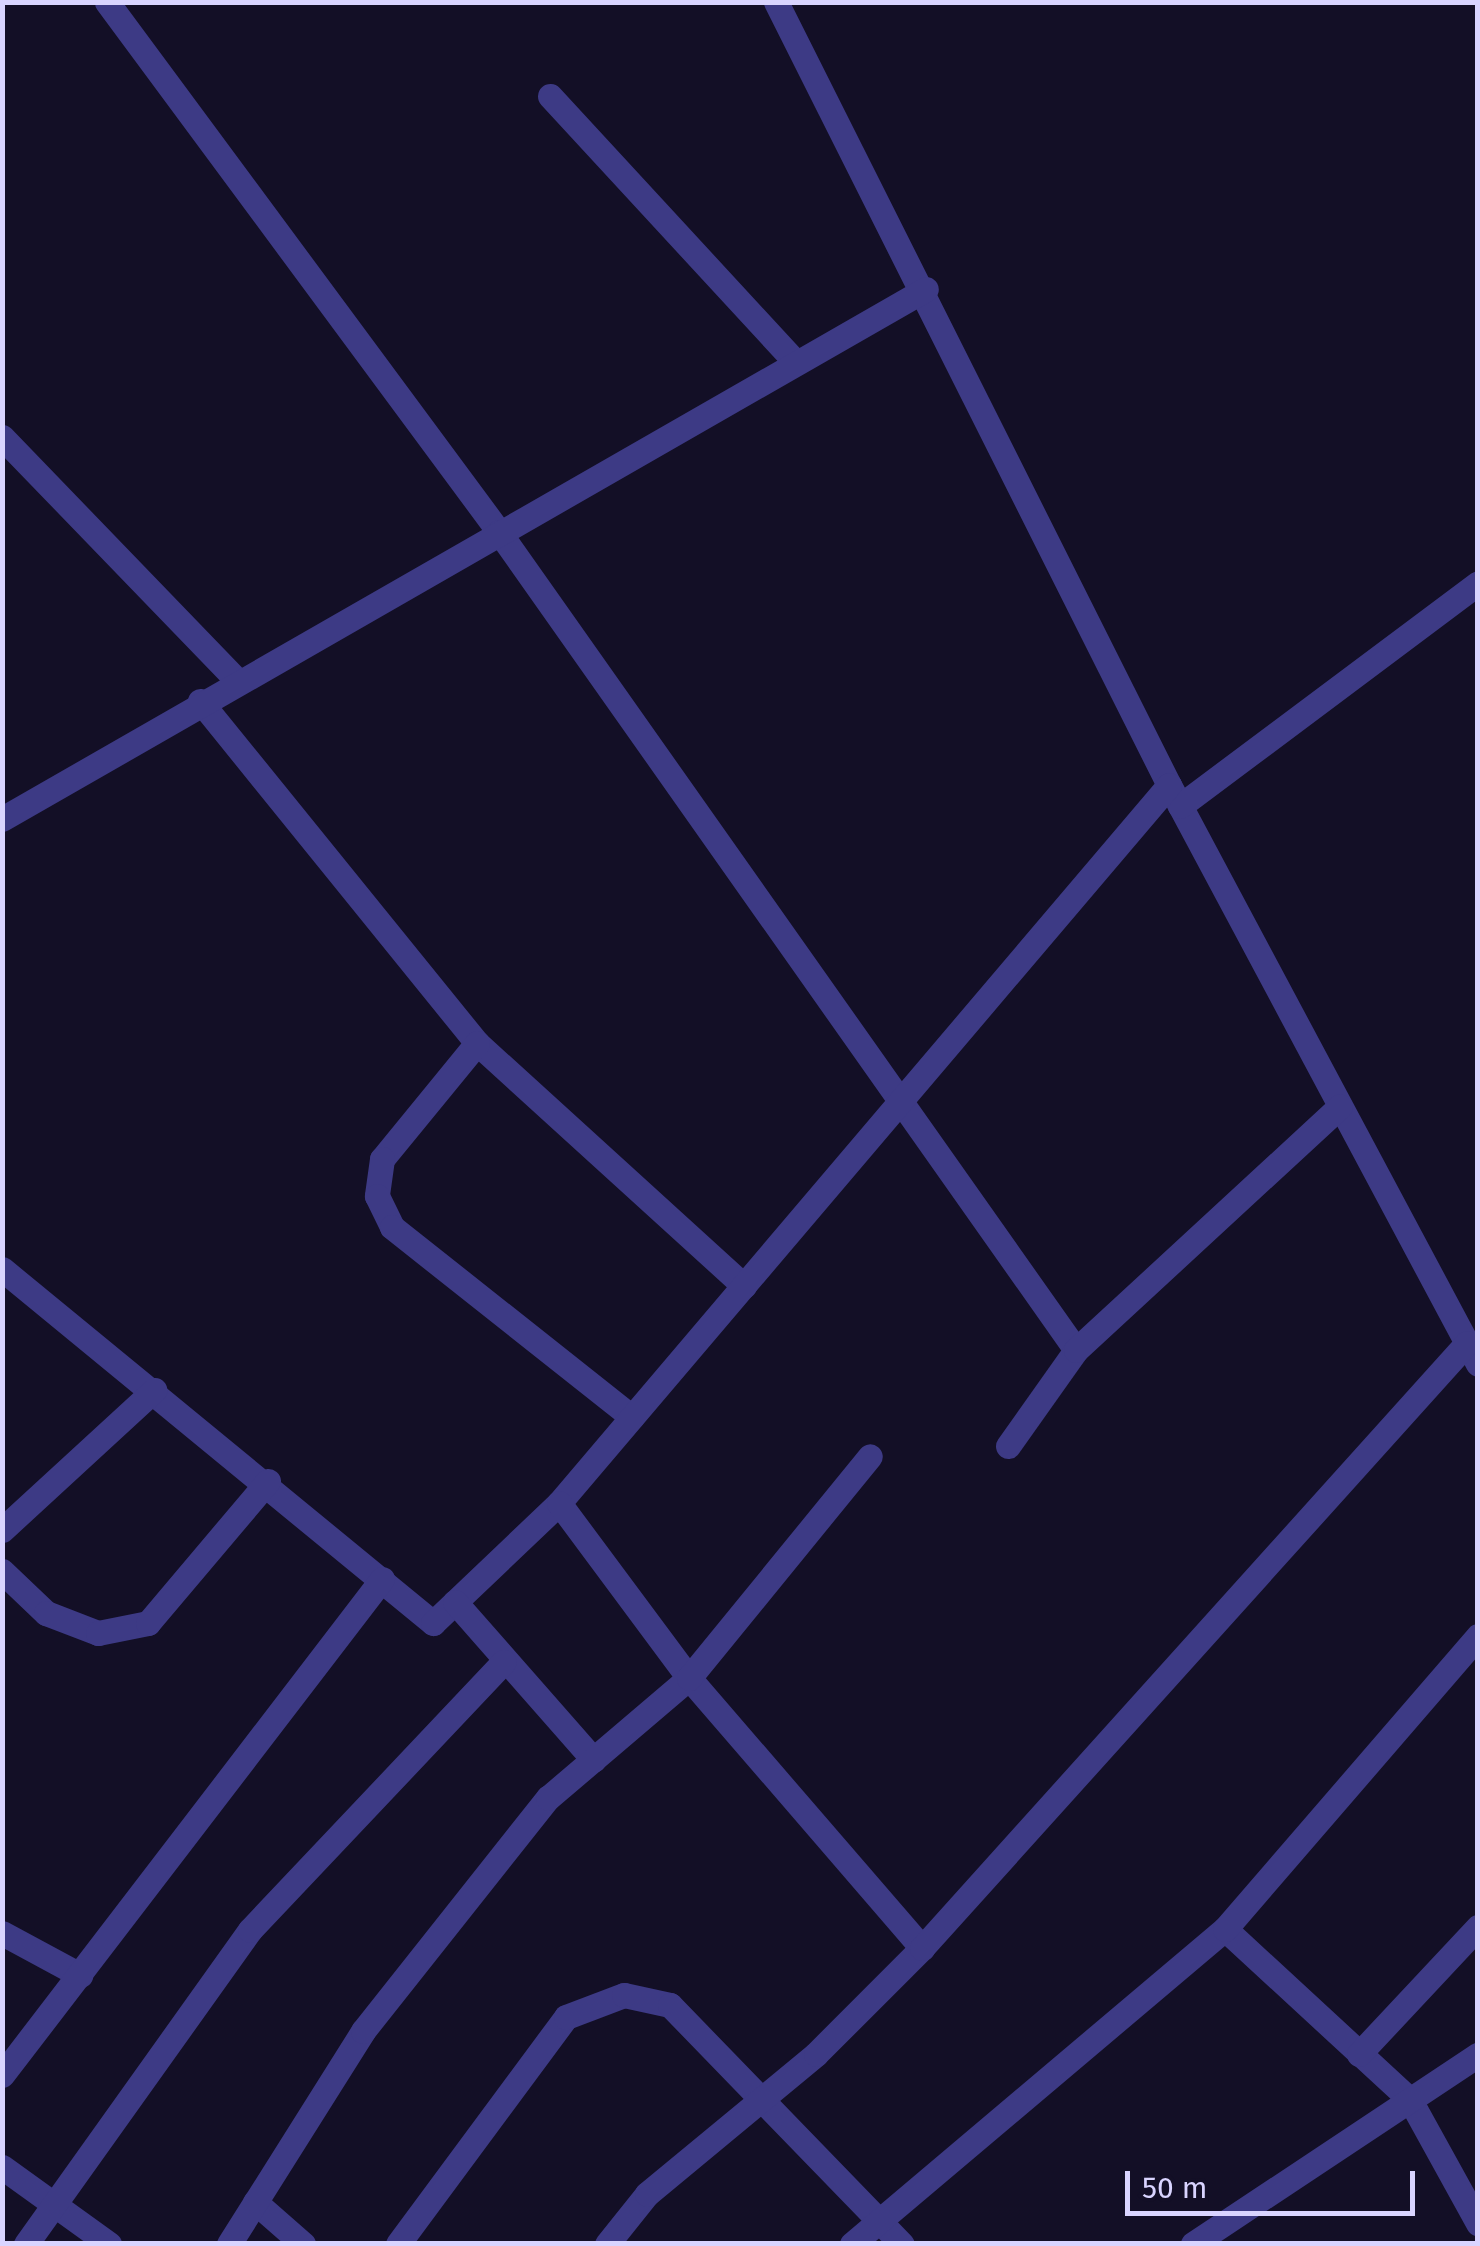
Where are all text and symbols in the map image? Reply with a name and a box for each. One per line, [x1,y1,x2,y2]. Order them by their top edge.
scale bar [1130,2151,1420,2213]
text: 50 m [1142,2170,1207,2206]

